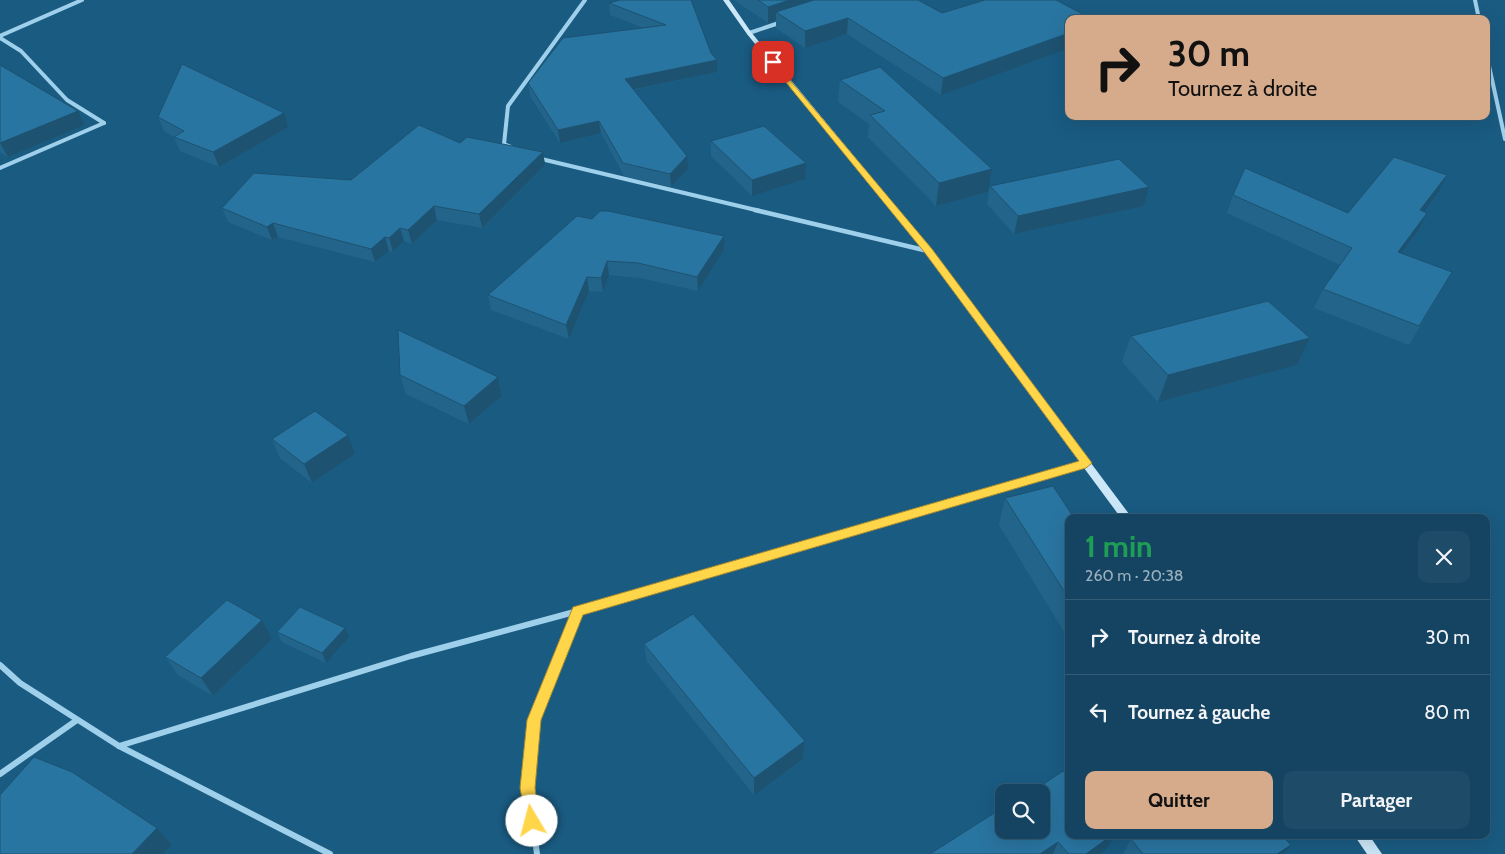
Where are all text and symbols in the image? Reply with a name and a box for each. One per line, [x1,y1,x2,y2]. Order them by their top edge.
text: 30 m [1168,32,1250,75]
icon: right [1085,35,1150,100]
pin [752,41,794,83]
icon: arrive [759,48,787,76]
text: Tournez à droite [1168,75,1317,102]
text: 1 min [1085,528,1153,565]
button: close [1418,531,1470,583]
text: 260 m · 20:38 [1085,566,1184,585]
icon: right [1085,623,1113,651]
text: Tournez à droite [1128,626,1261,649]
text: 30 m [1426,626,1470,649]
icon: left [1085,698,1113,726]
text: Tournez à gauche [1128,701,1270,724]
text: 80 m [1424,701,1470,724]
button: Quitter [1085,771,1273,829]
button: Partager [1283,771,1470,829]
map controls [995,784,1050,839]
button: search [995,784,1050,839]
position arrow [505,794,557,846]

